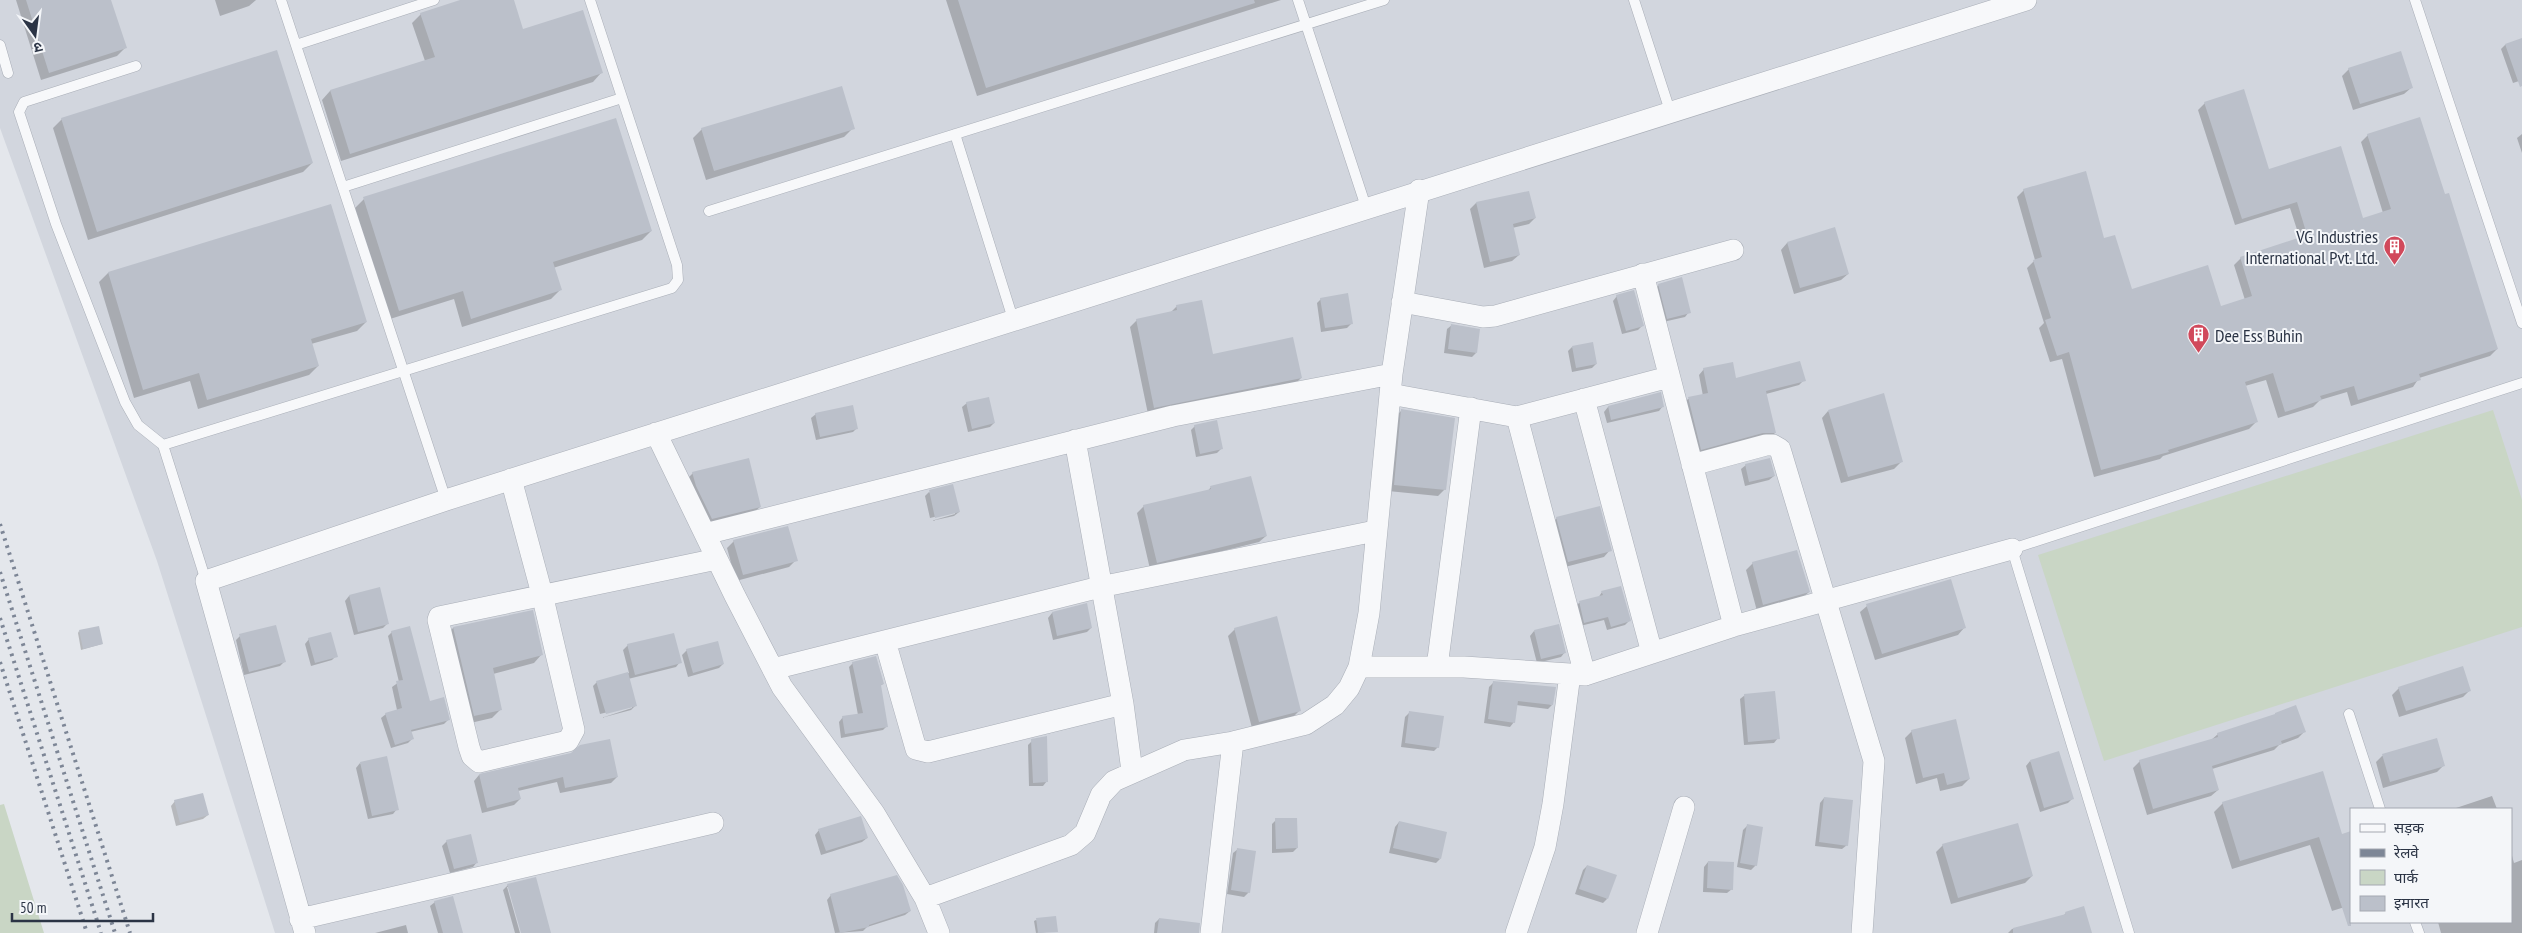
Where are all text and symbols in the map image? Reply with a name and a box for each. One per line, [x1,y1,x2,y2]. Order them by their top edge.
north arrow [10,10,60,60]
text: उ [31,38,44,58]
place label: VG Industries International Pvt. Ltd. [2245,225,2378,269]
building icon: VG Industries International Pvt. Ltd. [2382,234,2406,265]
building icon: Dee Ess Buhin [2187,323,2211,354]
place label: Dee Ess Buhin [2215,324,2303,347]
legend [2350,808,2512,923]
text: सड़क [2394,818,2424,837]
text: रेलवे [2393,843,2419,862]
text: पार्क [2394,868,2418,887]
scale bar [12,890,154,922]
text: इमारत [2394,893,2429,912]
text: 50 m [20,898,46,917]

